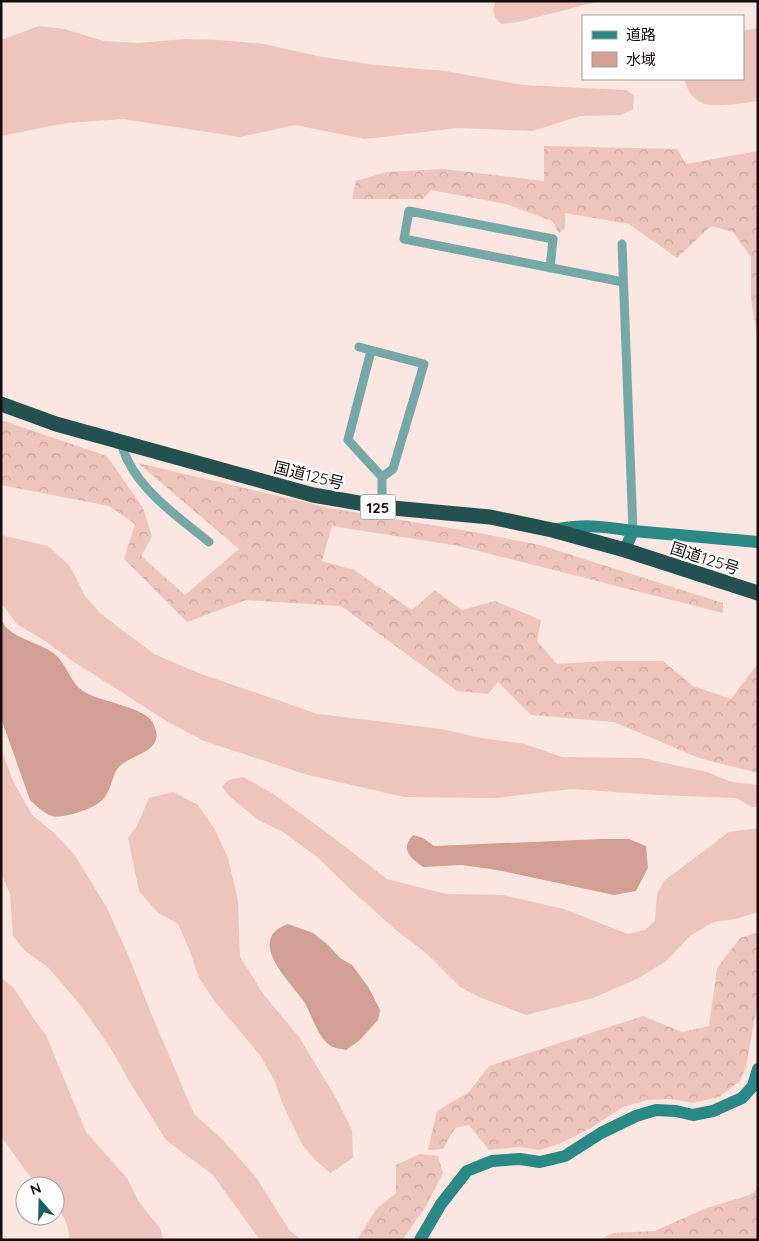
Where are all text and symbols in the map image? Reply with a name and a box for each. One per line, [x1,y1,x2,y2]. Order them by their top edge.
legend [582,15,744,80]
text: 道路 [626,25,656,44]
text: 水域 [626,50,656,69]
street label: 国道125号 [272,457,346,493]
road number: 125 [360,494,396,520]
street label: 国道125号 [668,537,742,579]
north arrow [15,1176,65,1226]
text: N [28,1179,43,1199]

